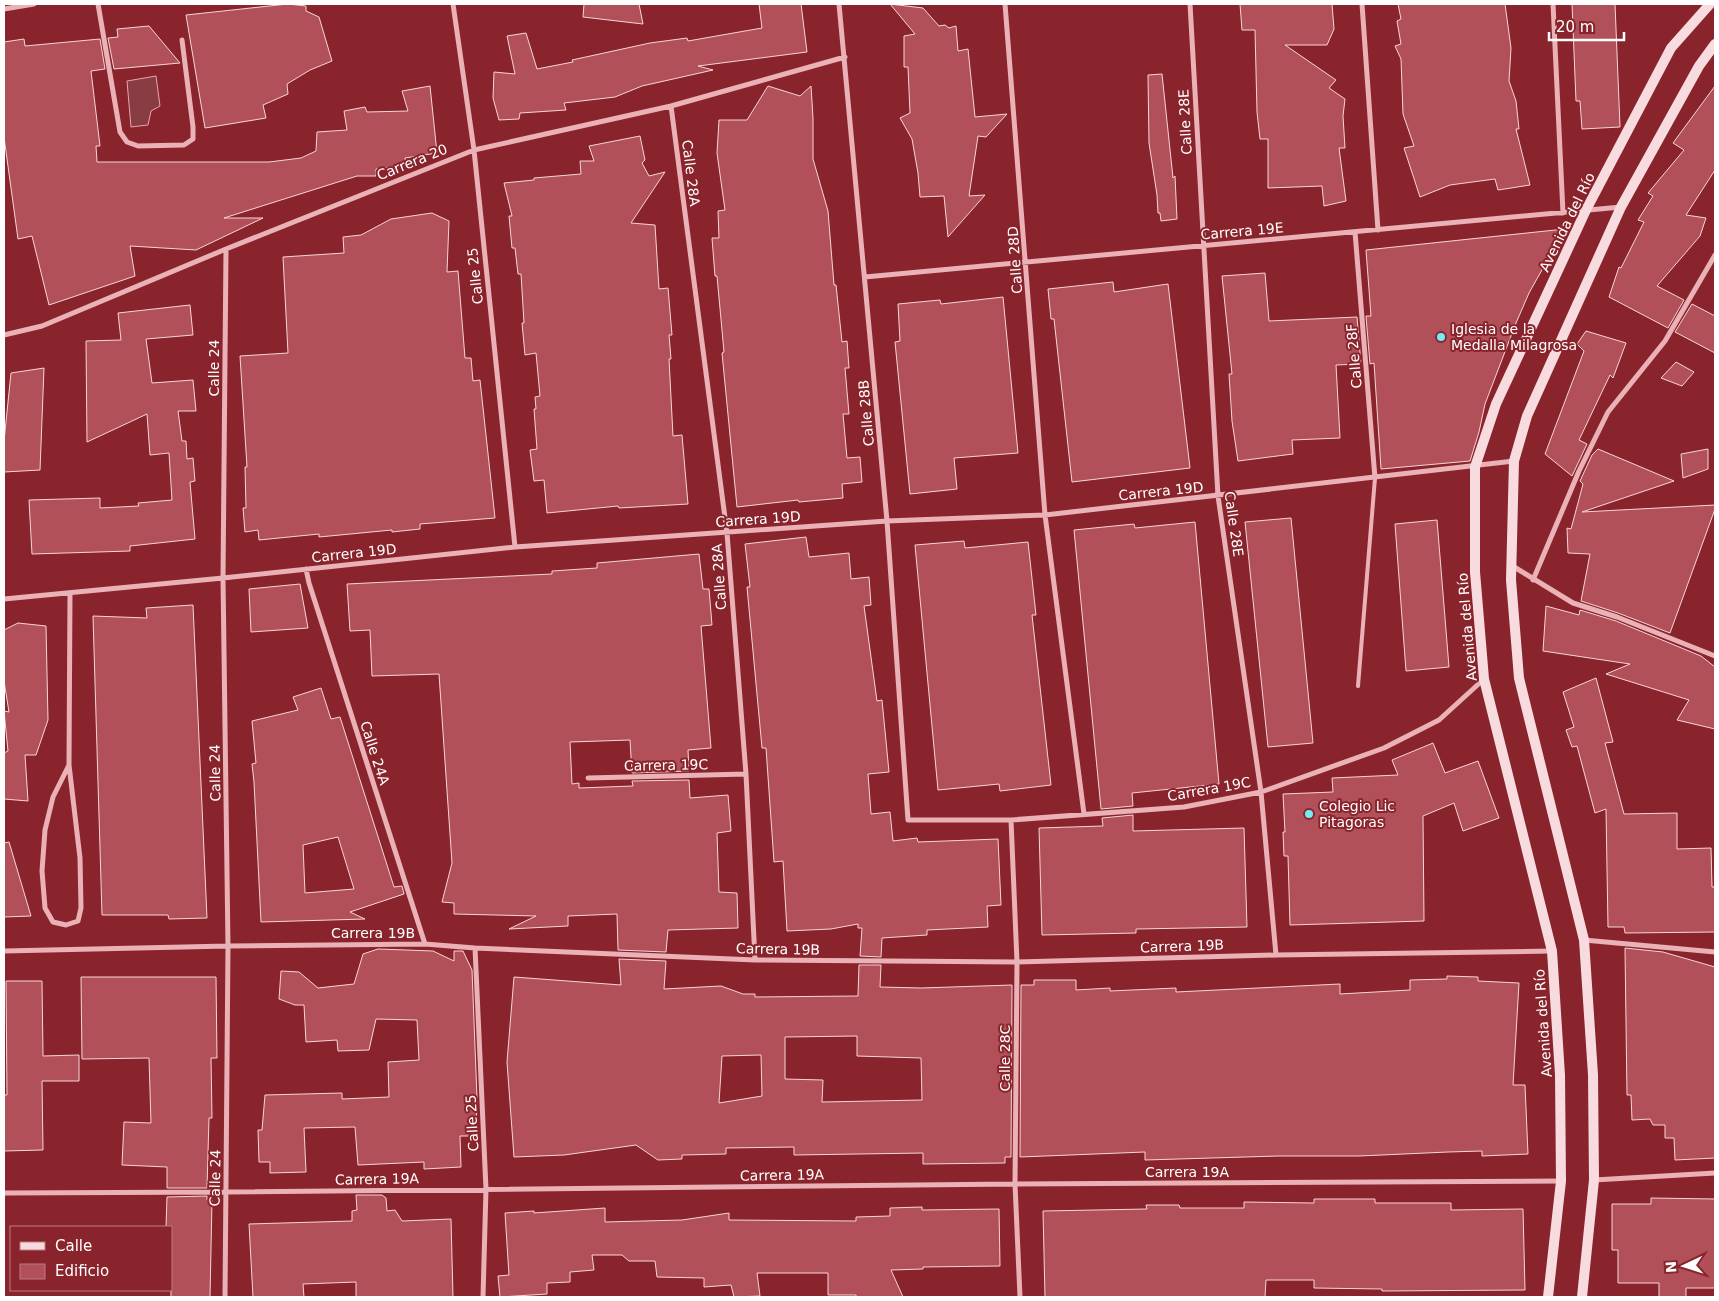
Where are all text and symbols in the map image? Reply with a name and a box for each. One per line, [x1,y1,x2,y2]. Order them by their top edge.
scale bar [1549,10,1624,42]
text: 20 m [1556,18,1594,36]
street label: Calle 28E [1175,89,1195,155]
street label: Calle 28A [679,139,703,207]
street label: Carrera 20 [374,141,450,183]
street label: Avenida del Río [1536,170,1598,274]
street label: Carrera 19E [1200,219,1284,243]
street label: Calle 28D [1005,226,1025,294]
street label: Calle 25 [464,247,486,305]
place label: Iglesia de la Medalla Milagrosa [1451,321,1577,353]
street label: Calle 28F [1343,323,1365,389]
marker: Iglesia de la Medalla Milagrosa [1435,331,1447,343]
street label: Calle 24 [206,339,222,397]
street label: Calle 28B [855,379,877,447]
street label: Carrera 19D [1118,479,1204,503]
street label: Calle 28E [1221,490,1247,558]
street label: Carrera 19D [715,508,801,530]
street label: Carrera 19D [311,541,397,565]
street label: Calle 28A [709,543,729,611]
street label: Avenida del Río [1454,572,1480,682]
street label: Calle 24A [357,719,393,788]
street label: Calle 24 [207,744,223,802]
street label: Carrera 19C [624,756,709,774]
street label: Carrera 19C [1166,774,1252,804]
place label: Colegio Lic Pitagoras [1319,798,1395,830]
marker: Colegio Lic Pitagoras [1303,808,1315,820]
street label: Carrera 19B [331,925,415,941]
street label: Carrera 19B [1140,937,1224,955]
street label: Carrera 19B [736,940,820,958]
street label: Avenida del Río [1531,968,1555,1078]
street label: Calle 28C [997,1024,1013,1091]
street label: Calle 25 [463,1094,481,1152]
street label: Calle 24 [207,1149,223,1207]
street label: Carrera 19A [1145,1164,1229,1180]
street label: Carrera 19A [740,1166,825,1184]
street label: Carrera 19A [335,1170,420,1188]
legend [10,1226,172,1291]
text: Calle [55,1237,92,1255]
north arrow [1659,1241,1709,1291]
text: N [1663,1261,1679,1273]
text: Edificio [55,1262,109,1280]

